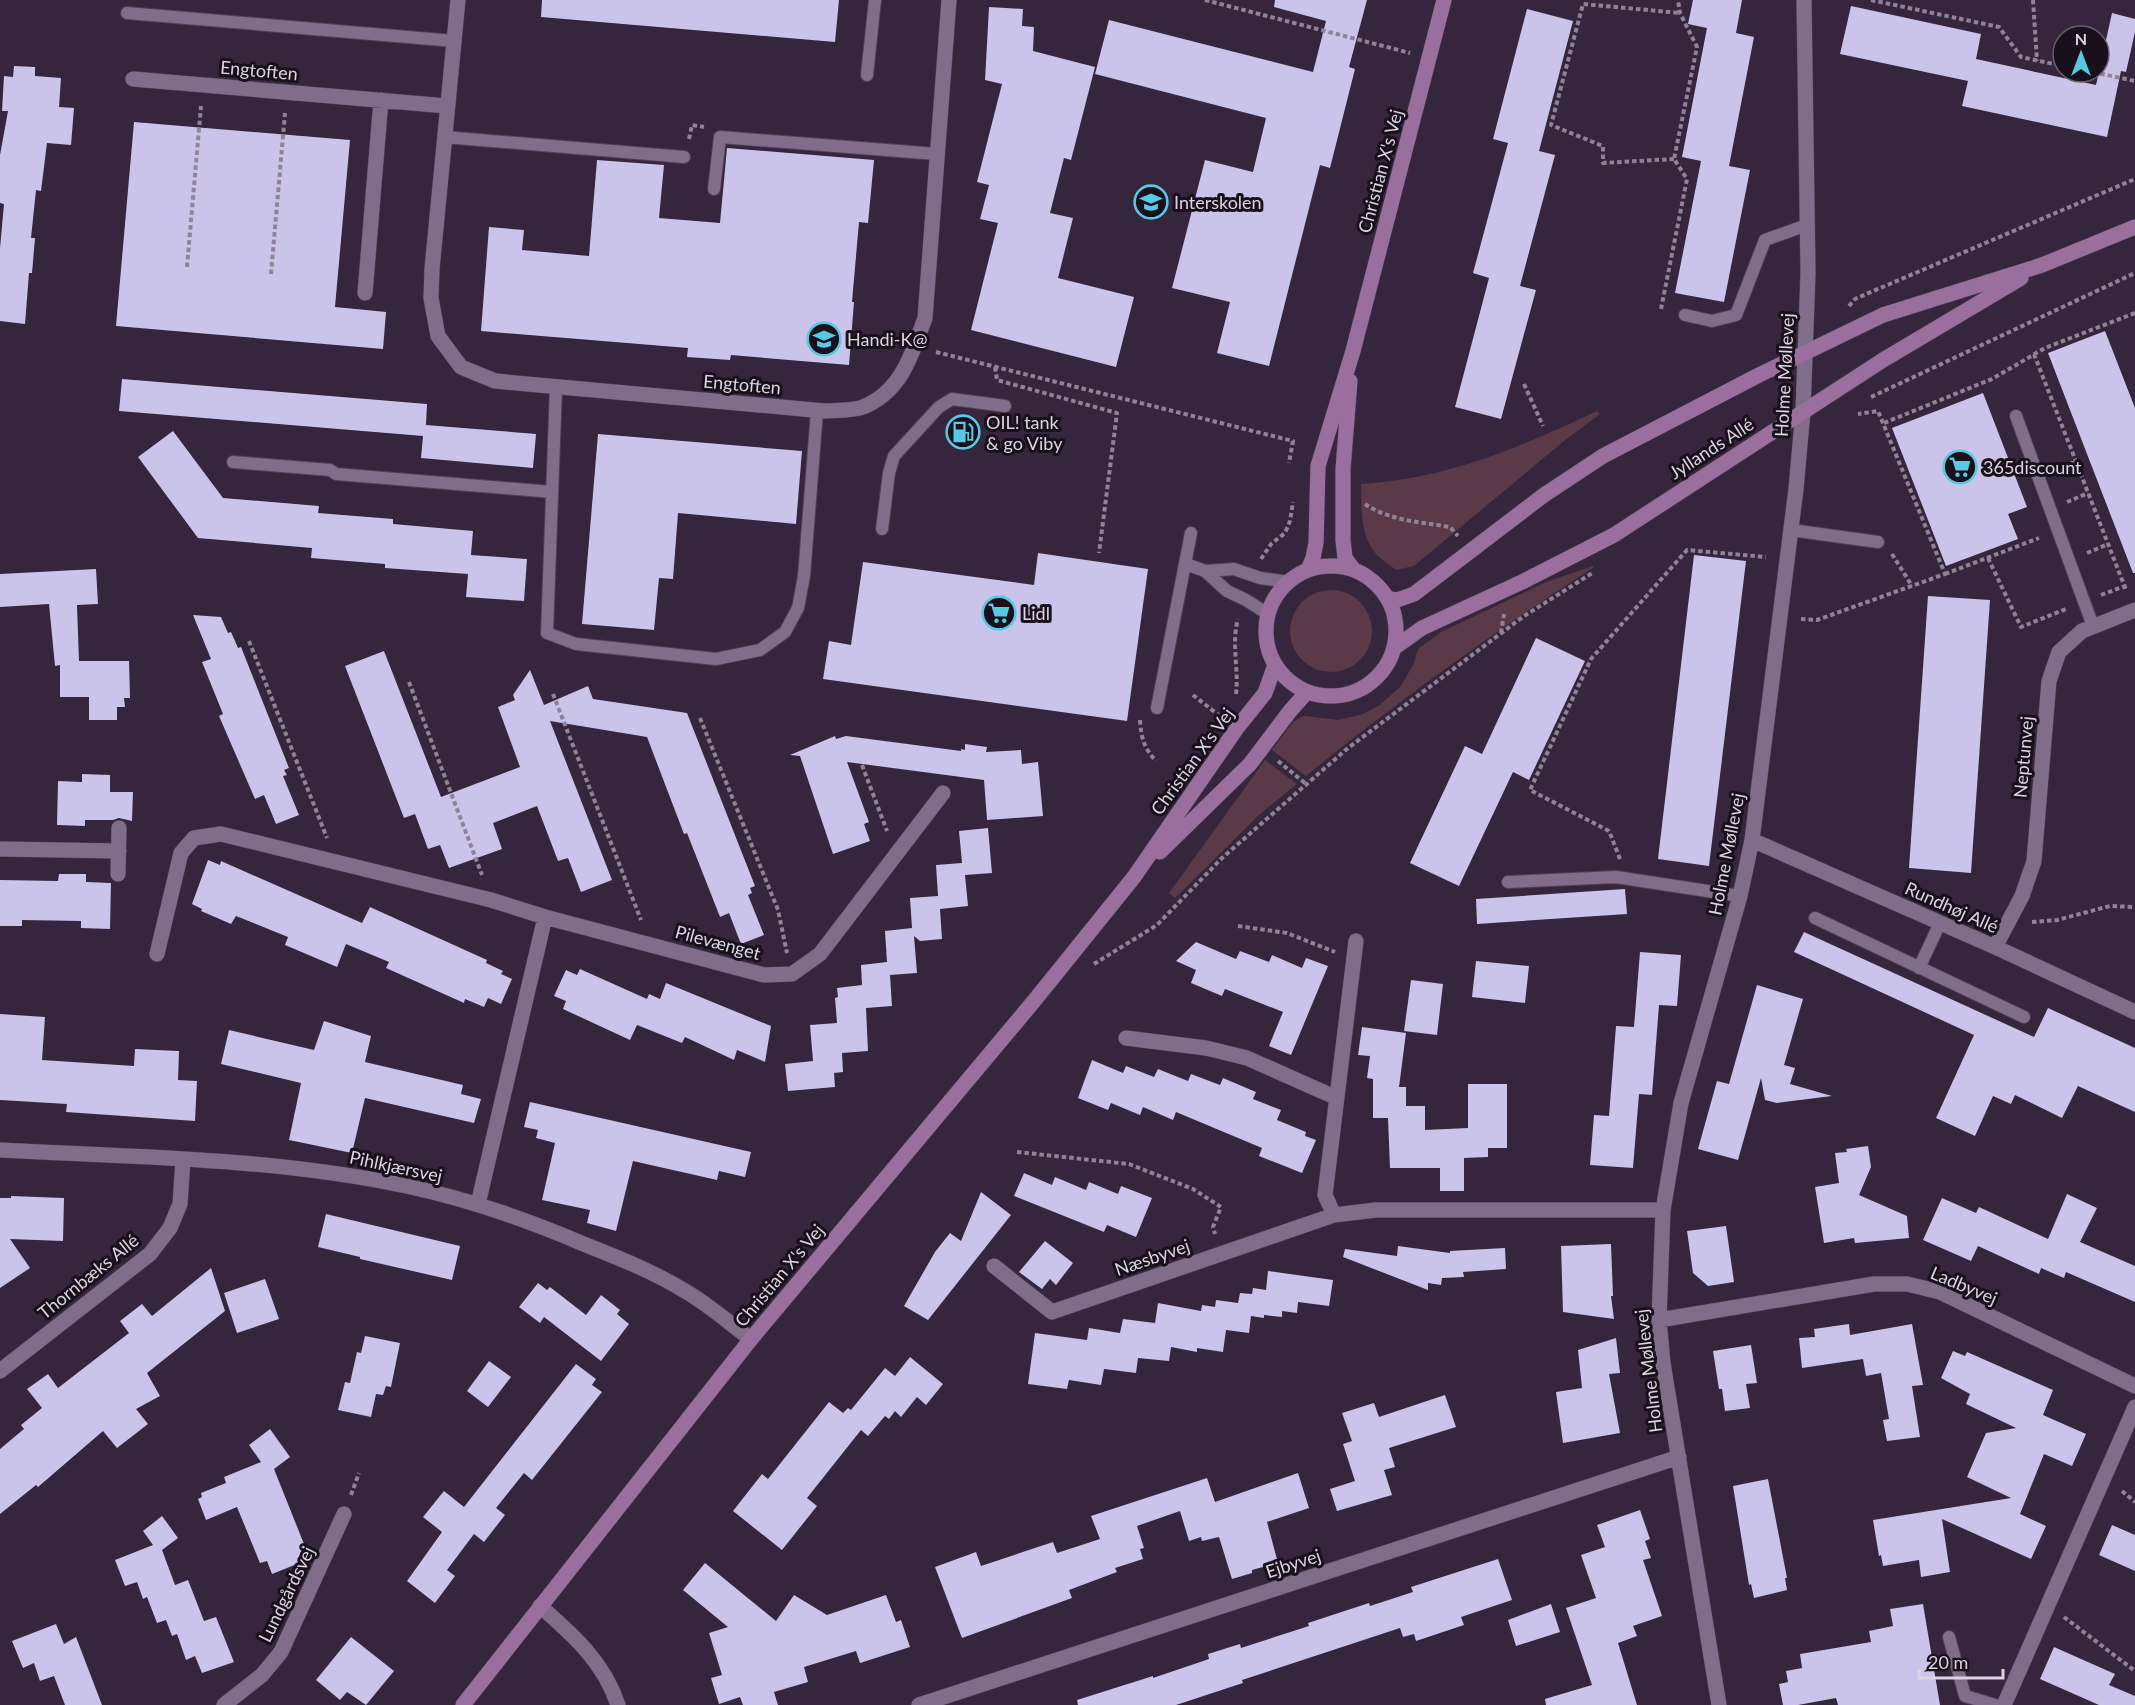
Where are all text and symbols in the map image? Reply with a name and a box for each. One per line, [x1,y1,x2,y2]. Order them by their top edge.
north arrow [2051,24,2111,84]
text: N [2075,29,2087,48]
street label: Engtoften [219,56,299,84]
street label: Christian X's Vej [1353,107,1407,235]
school or university icon: Interskolen [1133,184,1169,220]
place label: Interskolen [1174,191,1262,213]
street label: Holme Møllevej [1770,312,1798,438]
school or university icon: Handi-K@ [806,321,842,357]
place label: Handi-K@ [847,328,928,350]
street label: Engtoften [702,370,782,398]
place label: OIL! tank & go Viby [986,411,1063,454]
street label: Jyllands Allé [1665,413,1757,483]
fuel station icon: OIL! tank & go Viby [945,414,981,450]
supermarket icon: 365discount [1942,449,1978,485]
place label: 365discount [1983,456,2082,478]
supermarket icon: Lidl [981,595,1017,631]
place label: Lidl [1022,602,1050,624]
street label: Christian X's Vej [1146,703,1238,819]
street label: Neptunvej [2008,715,2038,799]
street label: Holme Møllevej [1703,791,1749,917]
street label: Rundhøj Allé [1902,877,2002,937]
street label: Pilevænget [673,920,764,964]
street label: Pihlkjærsvej [348,1145,444,1187]
street label: Christian X's Vej [730,1219,828,1331]
street label: Thornbæks Allé [33,1229,143,1323]
street label: Næsbyvej [1112,1234,1192,1280]
street label: Ladbyvej [1927,1261,2001,1309]
street label: Holme Møllevej [1630,1308,1666,1434]
street label: Lundgårdsvej [253,1542,319,1646]
street label: Ejbyvej [1263,1544,1323,1582]
scale bar [1919,1642,2003,1680]
text: 20 m [1928,1651,1968,1673]

